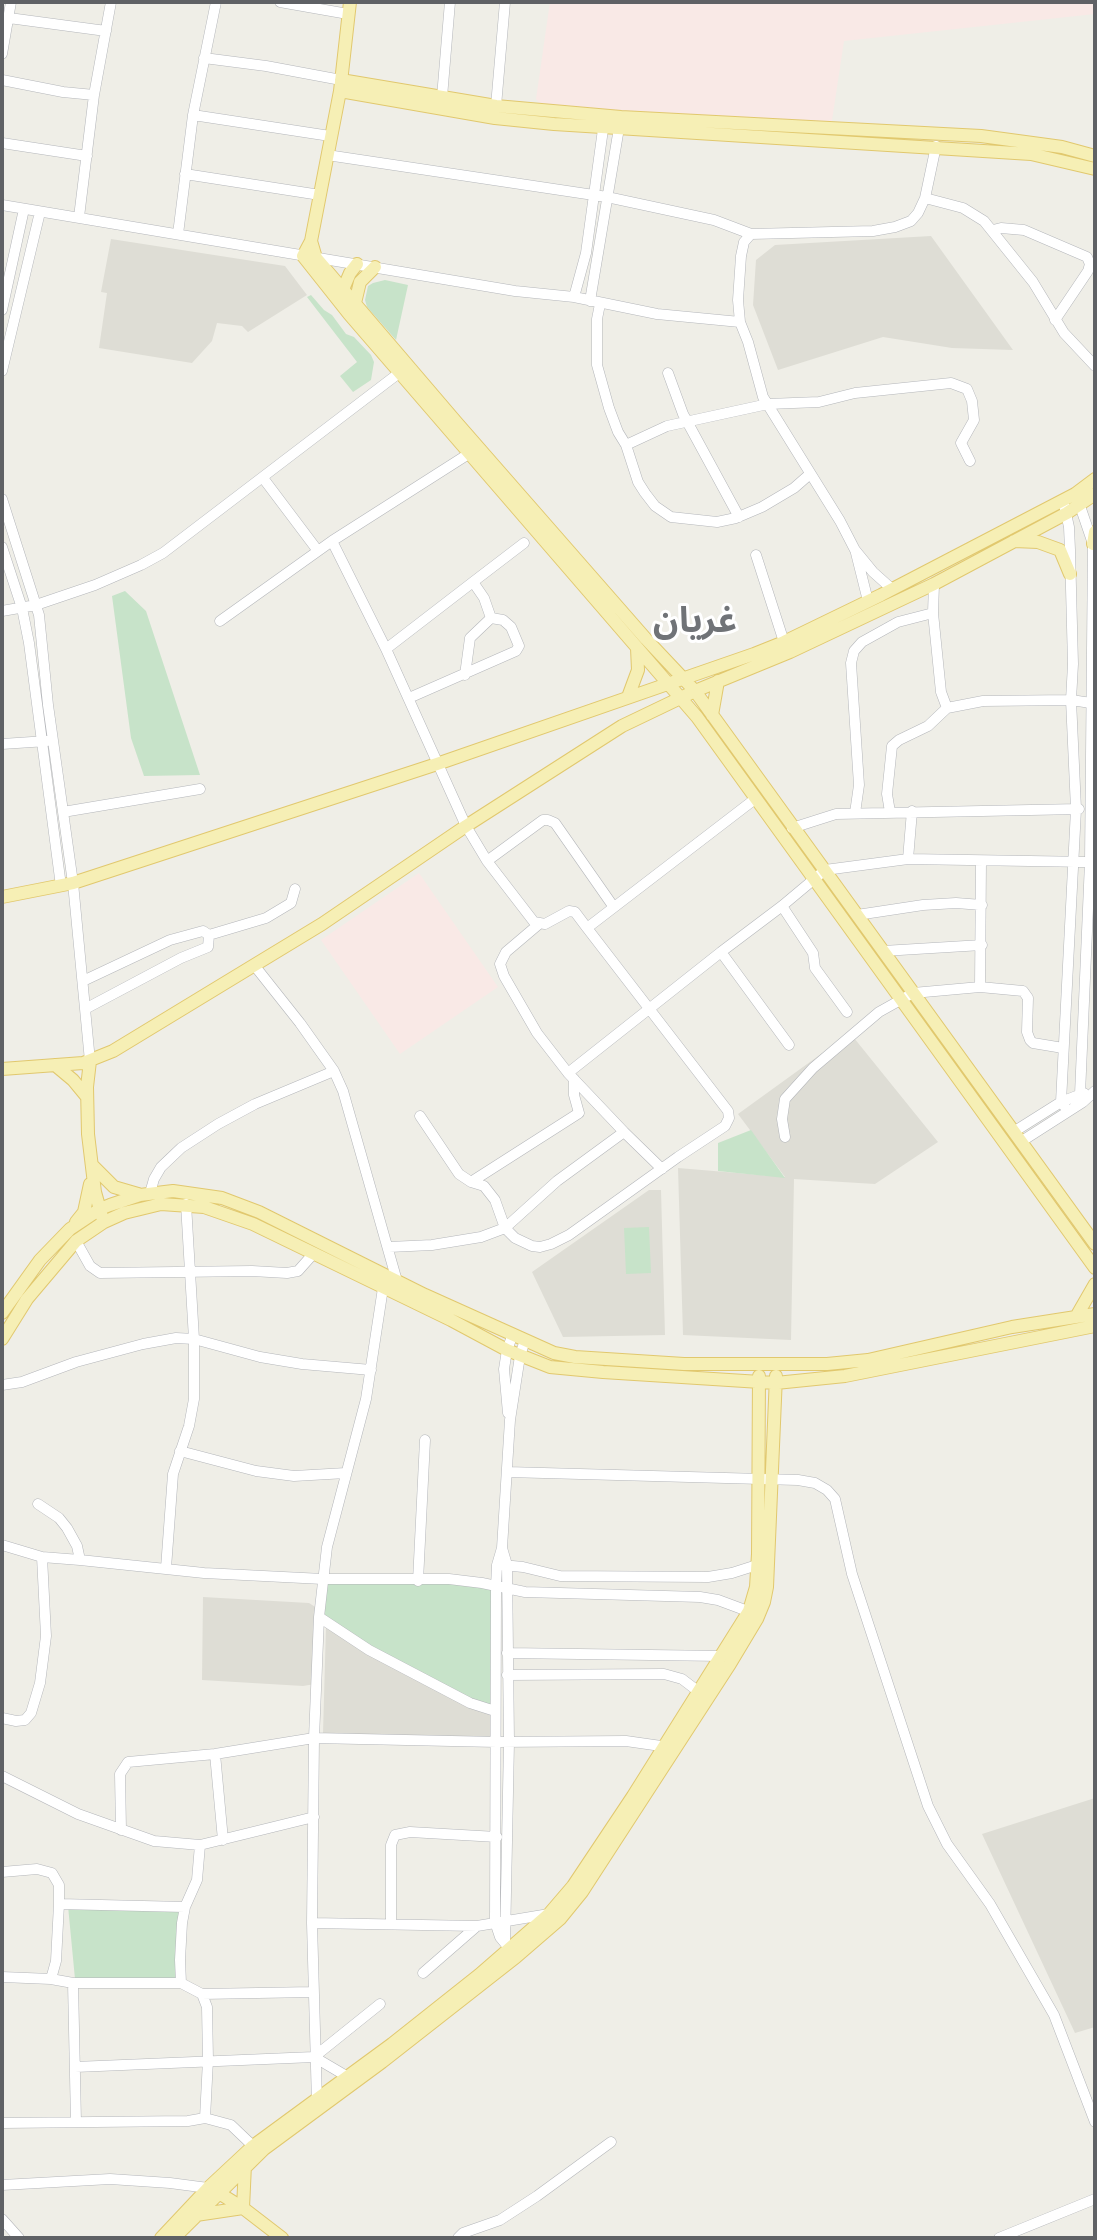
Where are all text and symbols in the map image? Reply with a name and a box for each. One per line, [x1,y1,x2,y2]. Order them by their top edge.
district label: غريان [653,601,737,643]

